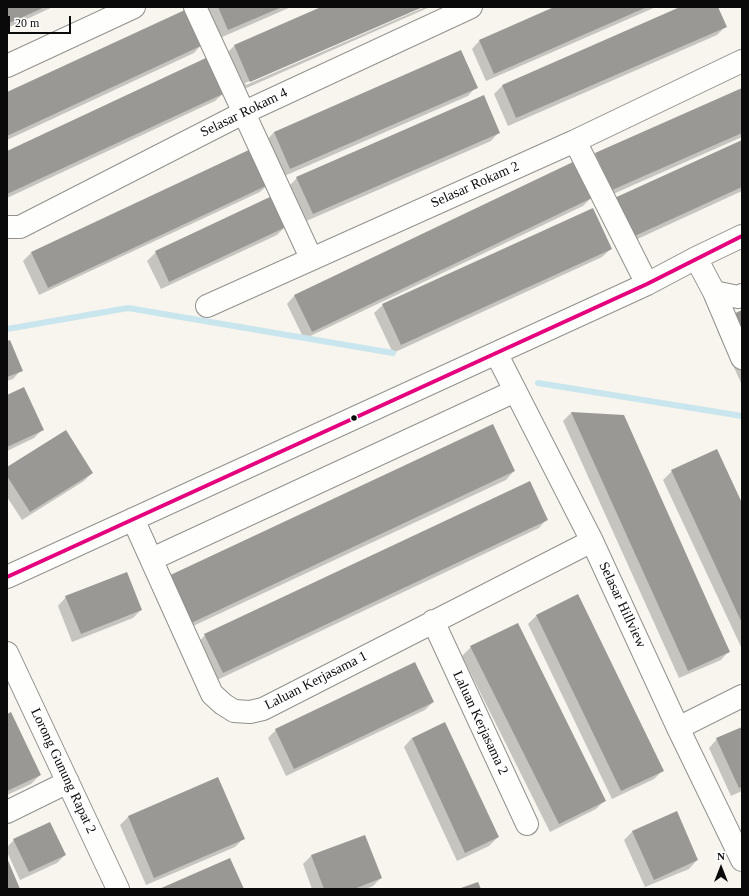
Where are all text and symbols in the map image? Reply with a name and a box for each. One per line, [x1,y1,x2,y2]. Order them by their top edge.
scale bar [10,8,73,34]
text: 20 m [15,16,39,30]
street label: Selasar Rokam 4 [198,85,290,141]
street label: Selasar Rokam 2 [428,158,522,212]
unlabelled marker [349,413,359,423]
street label: Selasar Hillview [595,559,649,651]
street label: Laluan Kerjasama 1 [262,648,370,714]
street label: Laluan Kerjasama 2 [449,668,511,778]
street label: Lorong Gunung Rapat 2 [27,706,99,836]
north arrow [701,848,741,888]
text: N [717,850,725,862]

